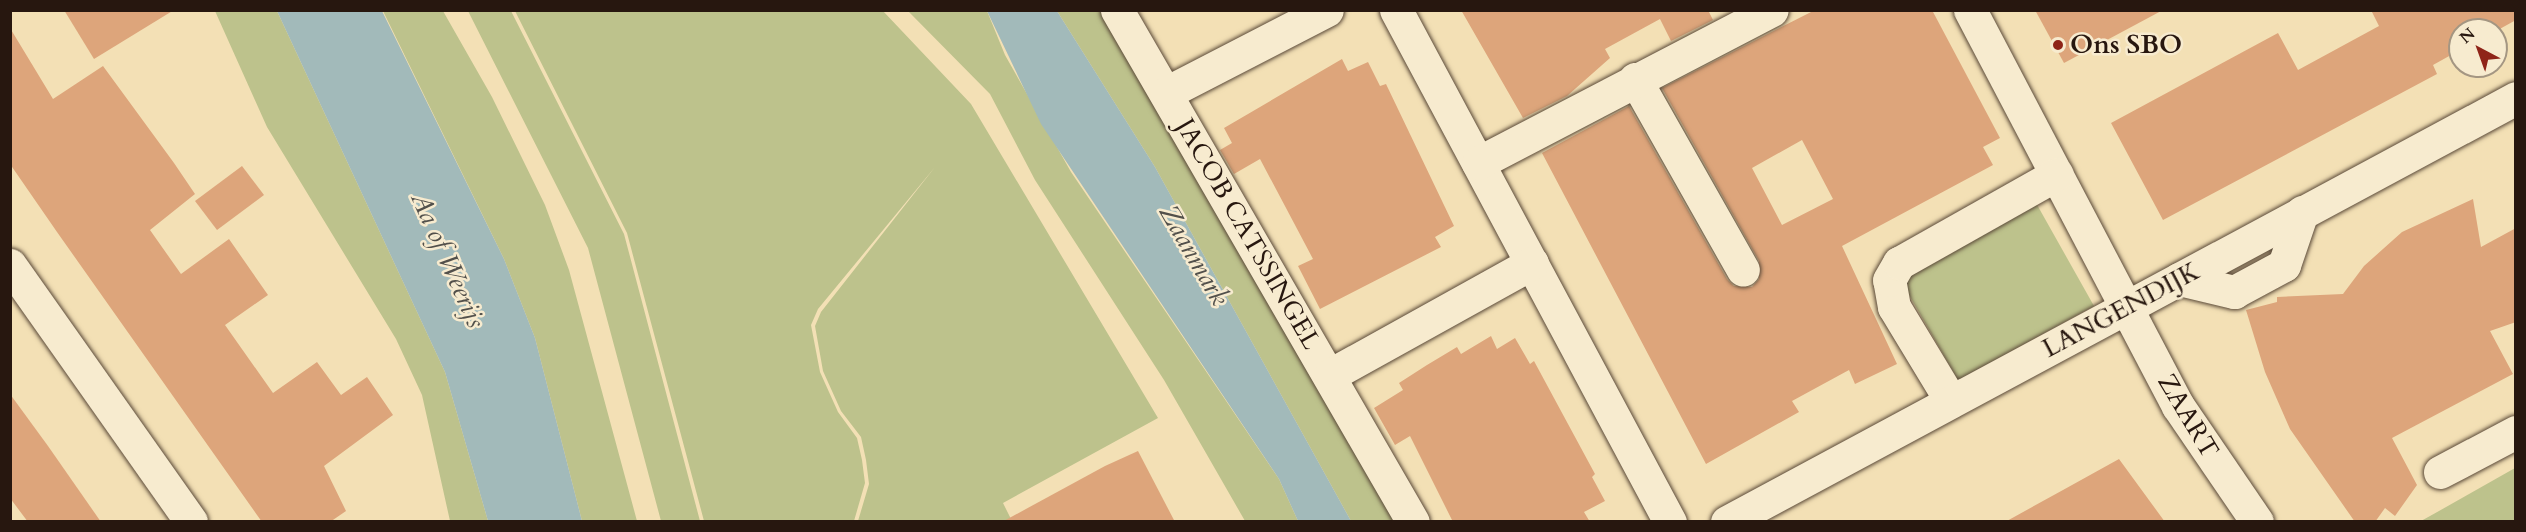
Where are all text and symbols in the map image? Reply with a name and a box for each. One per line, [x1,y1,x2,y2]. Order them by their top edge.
north arrow [2448,18,2508,78]
text: N [2455,23,2480,49]
place label: Ons SBO [2070,29,2182,61]
marker: Ons SBO [2051,38,2065,52]
street label: JACOB CATSSINGEL [1169,113,1327,355]
water label: Aa of Weerijs [404,187,492,333]
water label: Zaanmark [1152,199,1236,311]
street label: LANGENDIJK [2037,256,2205,364]
street label: ZAART [2151,368,2225,464]

